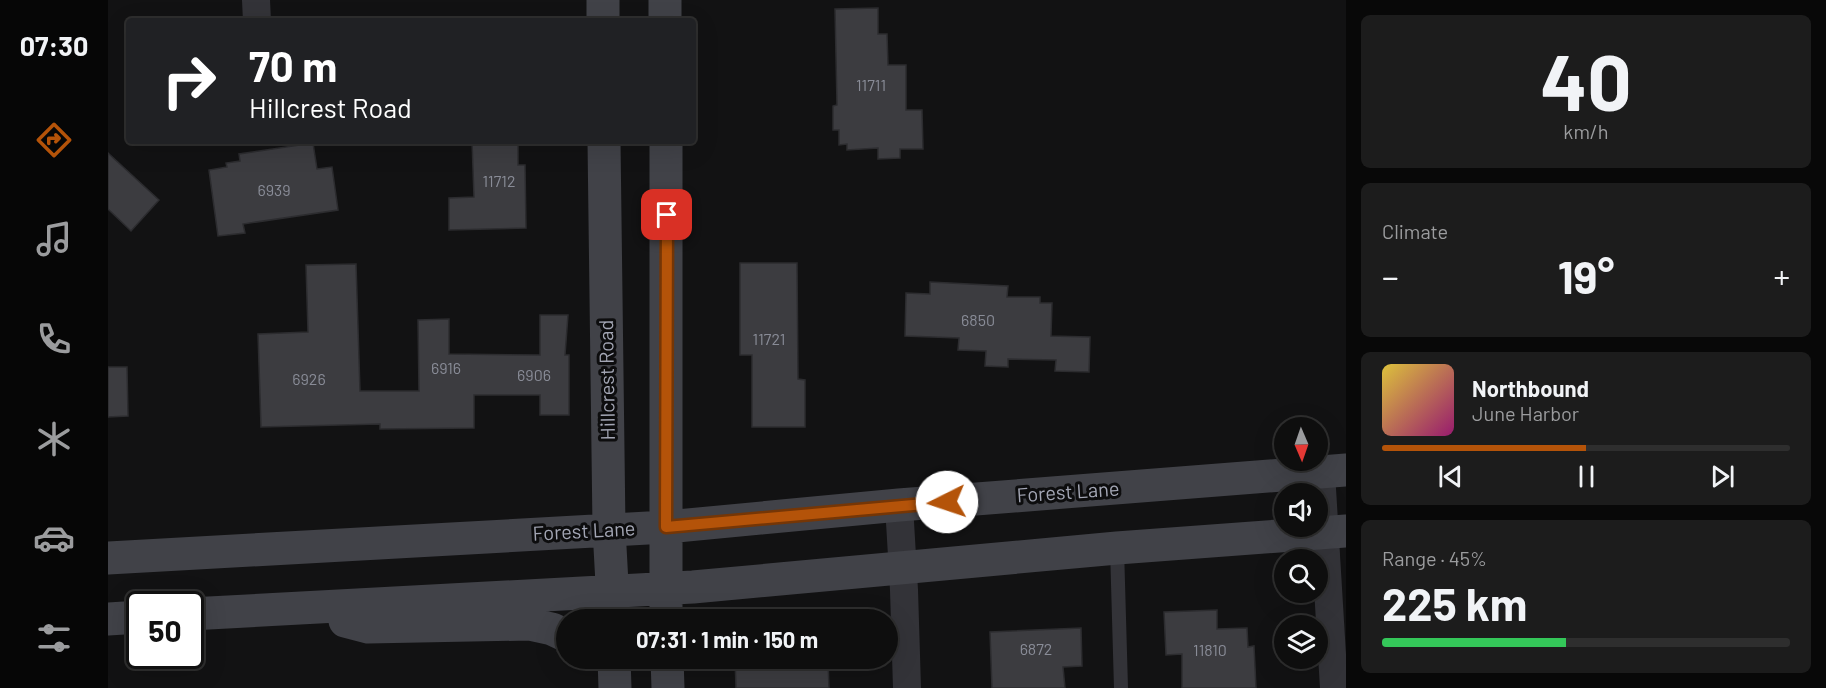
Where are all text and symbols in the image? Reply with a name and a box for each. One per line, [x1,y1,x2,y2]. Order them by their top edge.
text: 07:30 [20,29,88,61]
text: 40 [1540,33,1632,127]
text: 70 m [249,40,337,90]
icon: right [150,42,228,120]
house number: 11711 [856,75,886,94]
text: Hillcrest Road [249,91,412,123]
icon: directions [33,119,75,161]
text: km/h [1563,119,1609,143]
house number: 11712 [482,171,516,190]
house number: 6939 [257,180,291,199]
pin [641,189,692,240]
icon: arrive [650,198,683,231]
icon: music [33,218,75,260]
text: Climate [1382,219,1448,243]
text: 19° [1558,249,1614,303]
text: − [1382,256,1399,296]
text: + [1774,256,1790,296]
house number: 6850 [961,310,995,329]
icon: phone [33,318,75,360]
street label: Hillcrest Road [593,320,619,440]
house number: 11721 [753,329,785,348]
house number: 6916 [431,358,461,377]
house number: 6906 [517,365,551,384]
house number: 6926 [292,369,326,388]
text: Northbound [1472,375,1589,401]
text: June Harbor [1472,401,1579,425]
north arrow [1274,417,1328,471]
map controls [1274,417,1328,669]
icon: climate [33,418,75,460]
icon: previous [1434,460,1467,493]
icon: pause [1570,460,1603,493]
icon: next [1706,460,1739,493]
position arrow [915,470,979,534]
street label: Forest Lane [1016,475,1120,507]
button: sound [1274,483,1328,537]
street label: Forest Lane [532,515,636,545]
icon: car [33,517,75,559]
text: Range · 45% [1382,546,1487,570]
button: search [1274,549,1328,603]
text: 225 km [1382,576,1527,630]
speed limit sign: 50 [126,591,204,669]
button: layers [1274,615,1328,669]
icon: filters [33,617,75,659]
text: 07:31 · 1 min · 150 m [636,626,818,652]
house number: 6872 [1020,639,1052,658]
house number: 11810 [1193,640,1227,659]

